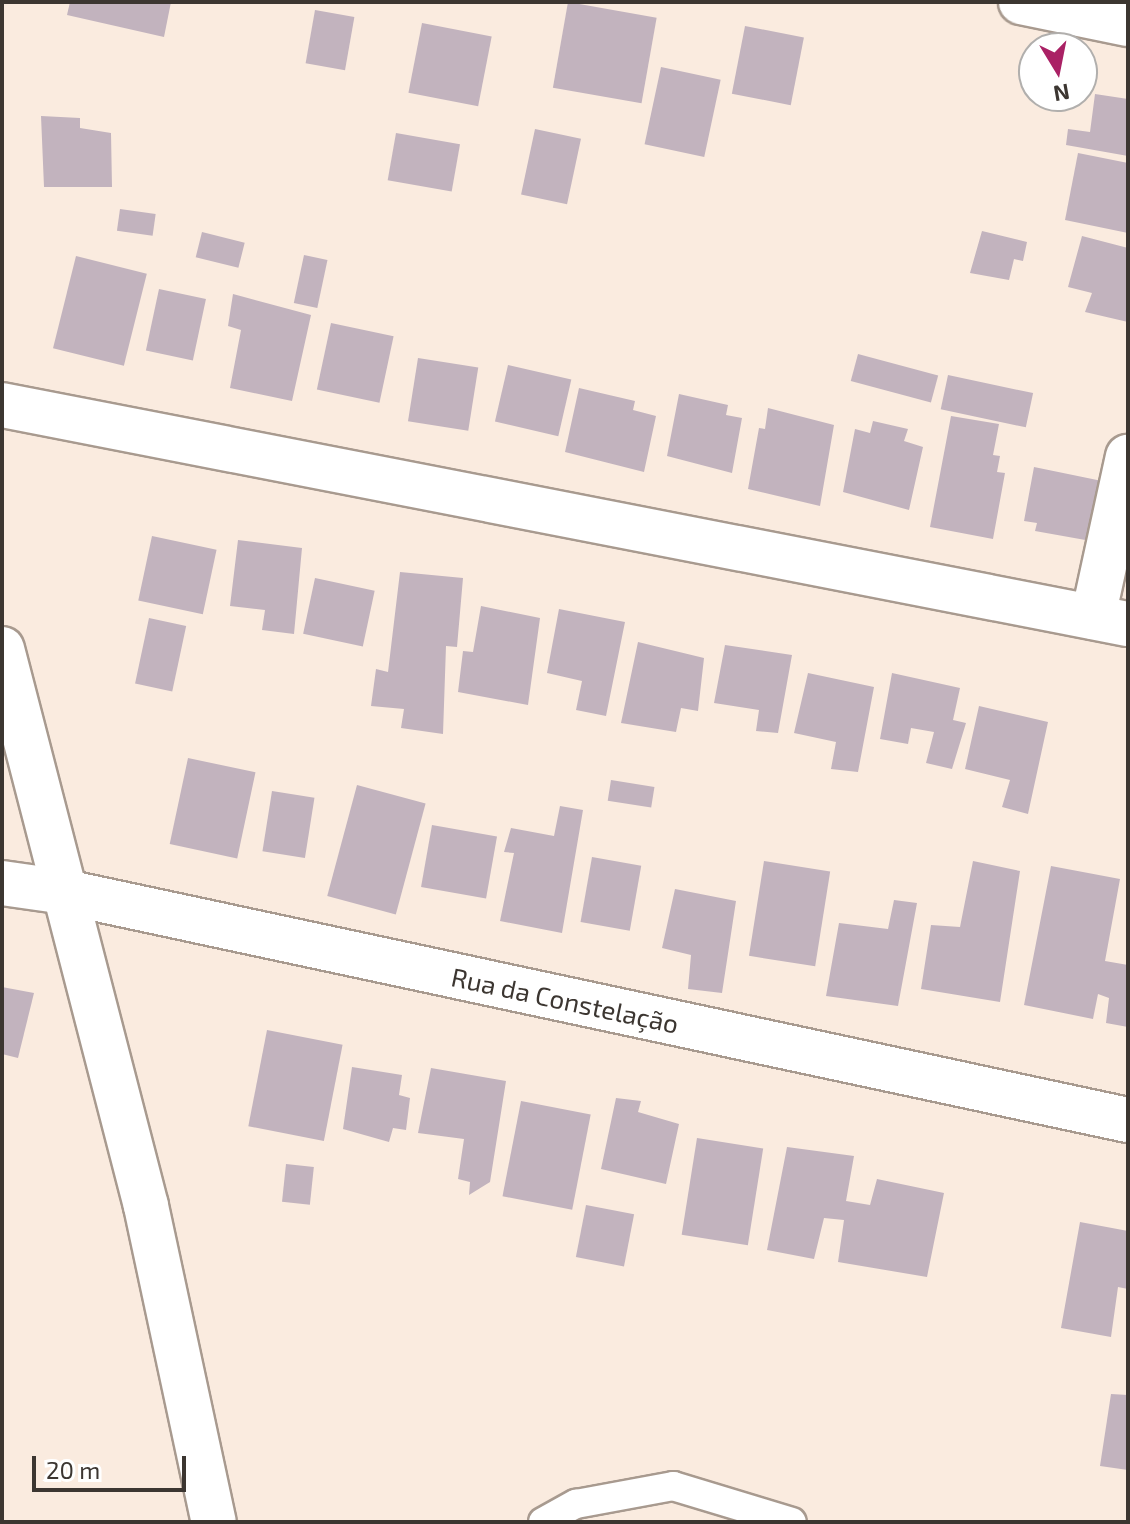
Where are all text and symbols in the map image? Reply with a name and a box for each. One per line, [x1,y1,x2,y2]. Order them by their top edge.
north arrow [1018,32,1098,112]
text: N [1052,79,1072,108]
street label: Rua da Constelação [449,961,681,1039]
scale bar [36,1440,190,1490]
text: 20 m [46,1455,100,1484]

